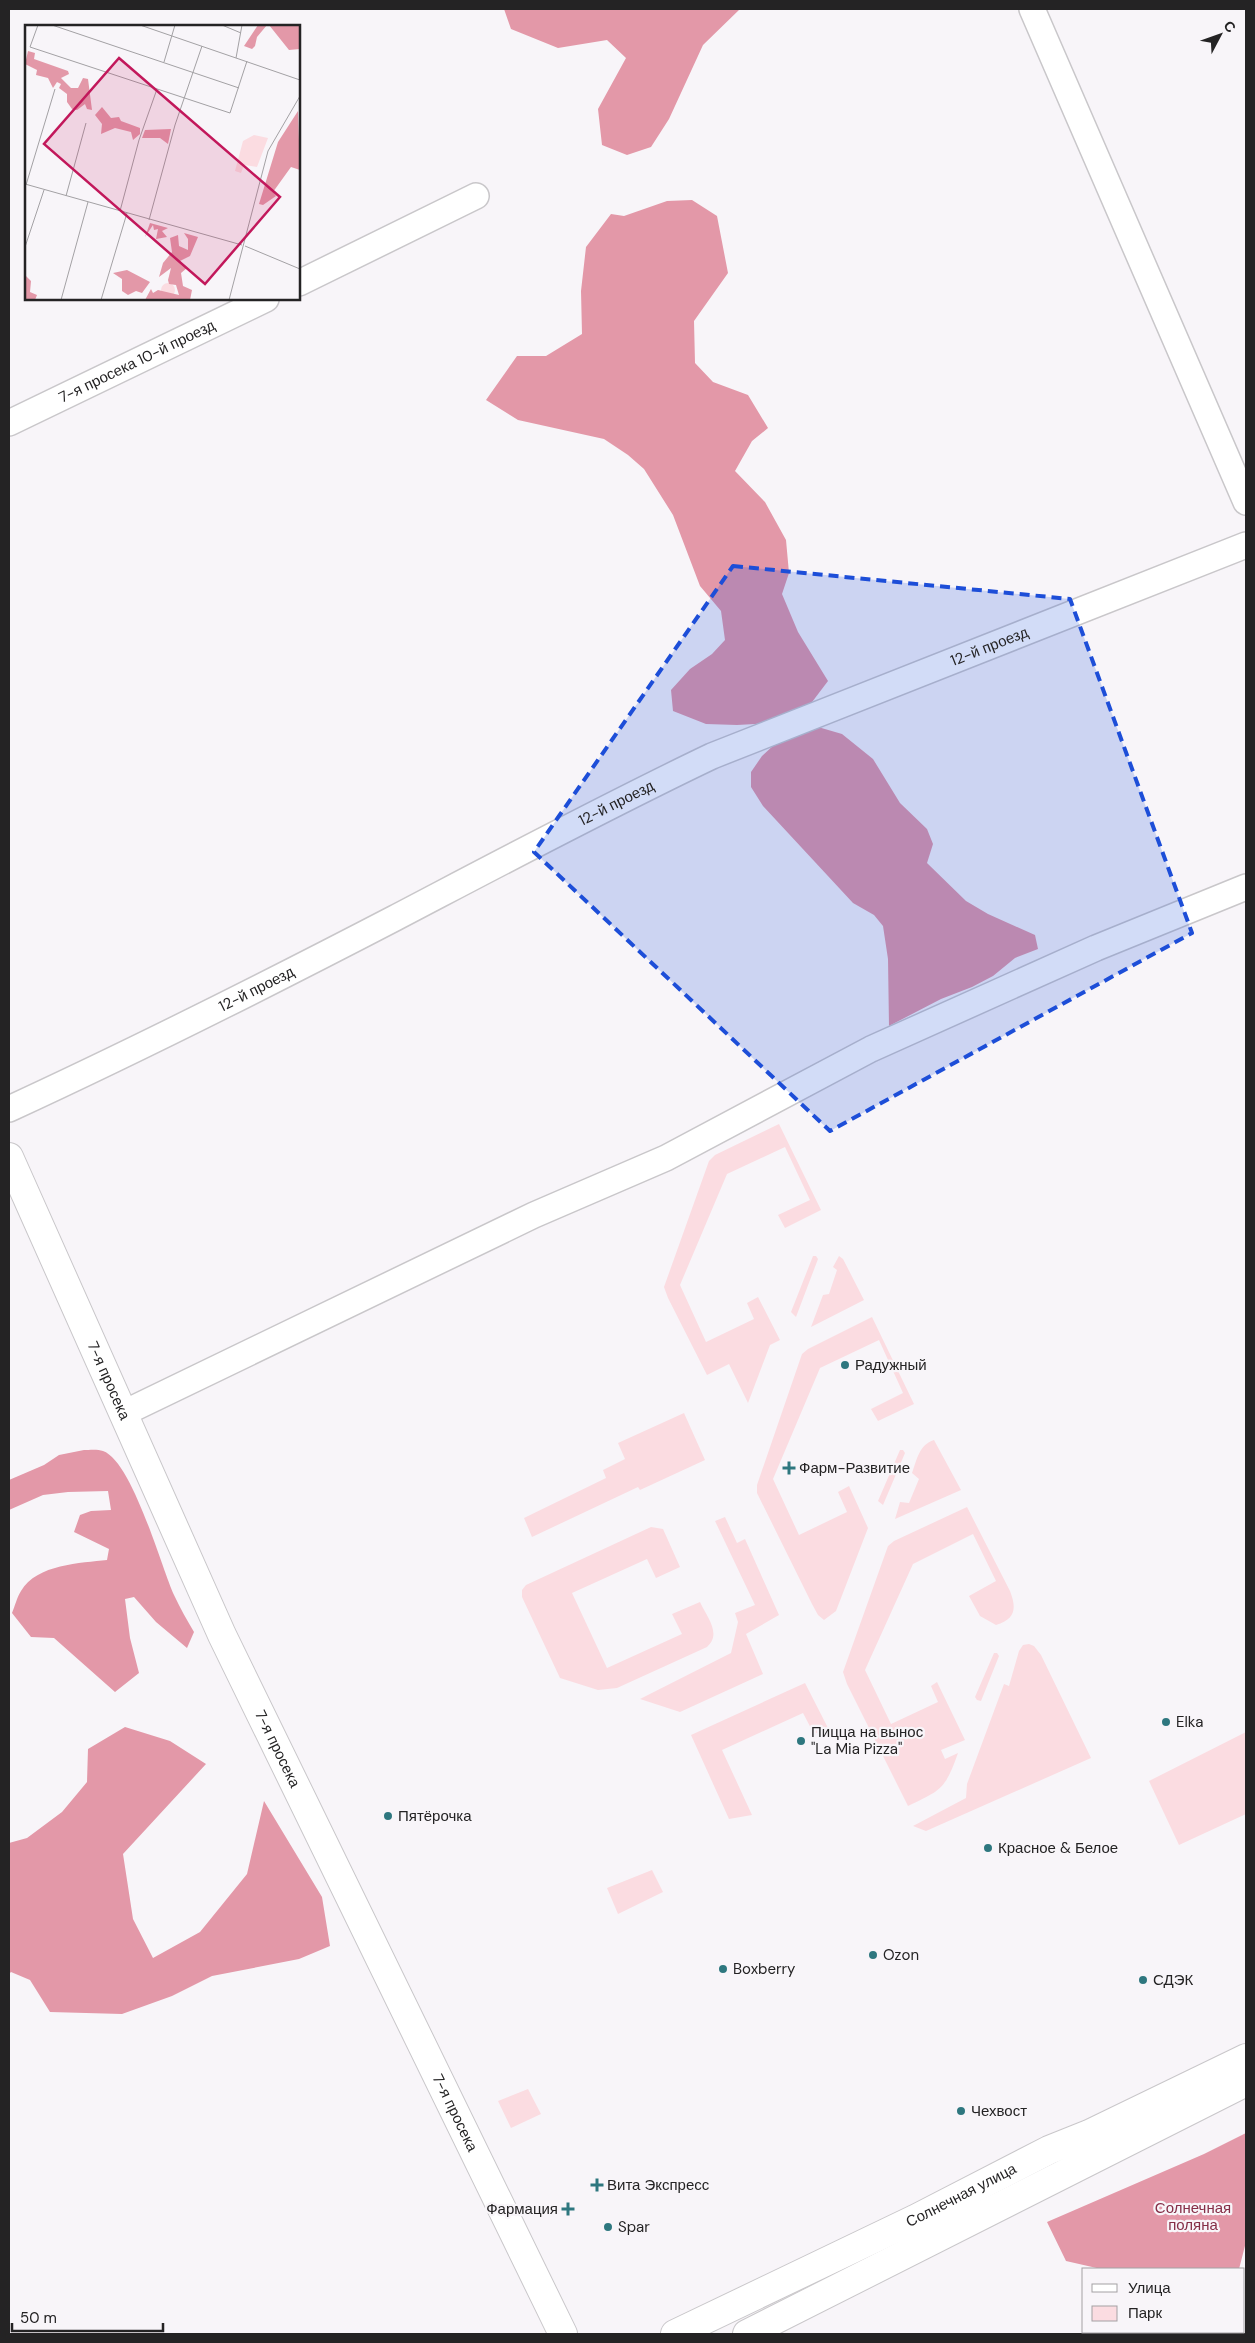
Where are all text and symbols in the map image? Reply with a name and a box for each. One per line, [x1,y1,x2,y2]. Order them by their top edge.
north arrow [1195,10,1245,60]
text: С [1220,17,1240,36]
inset map [25,25,300,300]
street label: 7-я просека 10-й проезд [55,315,219,408]
street label: 12-й проезд [948,622,1031,671]
street label: 12-й проезд [575,776,658,831]
street label: 12-й проезд [215,961,298,1016]
street label: 7-я просека [83,1339,135,1424]
place label: Радужный [855,1355,927,1375]
marker: Радужный [839,1359,851,1371]
place label: Фарм-Развитие [799,1458,910,1478]
marker: Фарм-Развитие [783,1462,795,1474]
street label: 7-я просека [250,1707,305,1791]
place label: Elka [1176,1712,1203,1732]
marker: Elka [1160,1716,1172,1728]
place label: Пицца на вынос "La Mia Pizza" [811,1722,924,1759]
marker: Пицца на вынос "La Mia Pizza" [795,1735,807,1747]
place label: Пятёрочка [398,1806,472,1826]
marker: Пятёрочка [382,1810,394,1822]
place label: Красное & Белое [998,1838,1118,1858]
marker: Красное & Белое [982,1842,994,1854]
place label: Ozon [883,1945,919,1965]
marker: Ozon [867,1949,879,1961]
place label: Boxberry [733,1959,796,1979]
marker: Boxberry [717,1963,729,1975]
place label: СДЭК [1153,1970,1193,1990]
marker: СДЭК [1137,1974,1149,1986]
street label: 7-я просека [428,2071,483,2155]
place label: Чехвост [971,2101,1027,2121]
marker: Чехвост [955,2105,967,2117]
street label: Солнечная улица [903,2158,1020,2232]
place label: Вита Экспресс [607,2175,710,2195]
marker: Вита Экспресс [591,2179,603,2191]
park label: Солнечная поляна [1155,2198,1231,2235]
place label: Фармация [486,2199,558,2219]
marker: Фармация [562,2203,574,2215]
place label: Spar [618,2217,650,2237]
marker: Spar [602,2221,614,2233]
legend [1082,2268,1245,2333]
text: Улица [1128,2278,1171,2298]
scale bar [12,2300,164,2332]
text: Парк [1128,2303,1162,2323]
text: 50 m [20,2308,57,2328]

